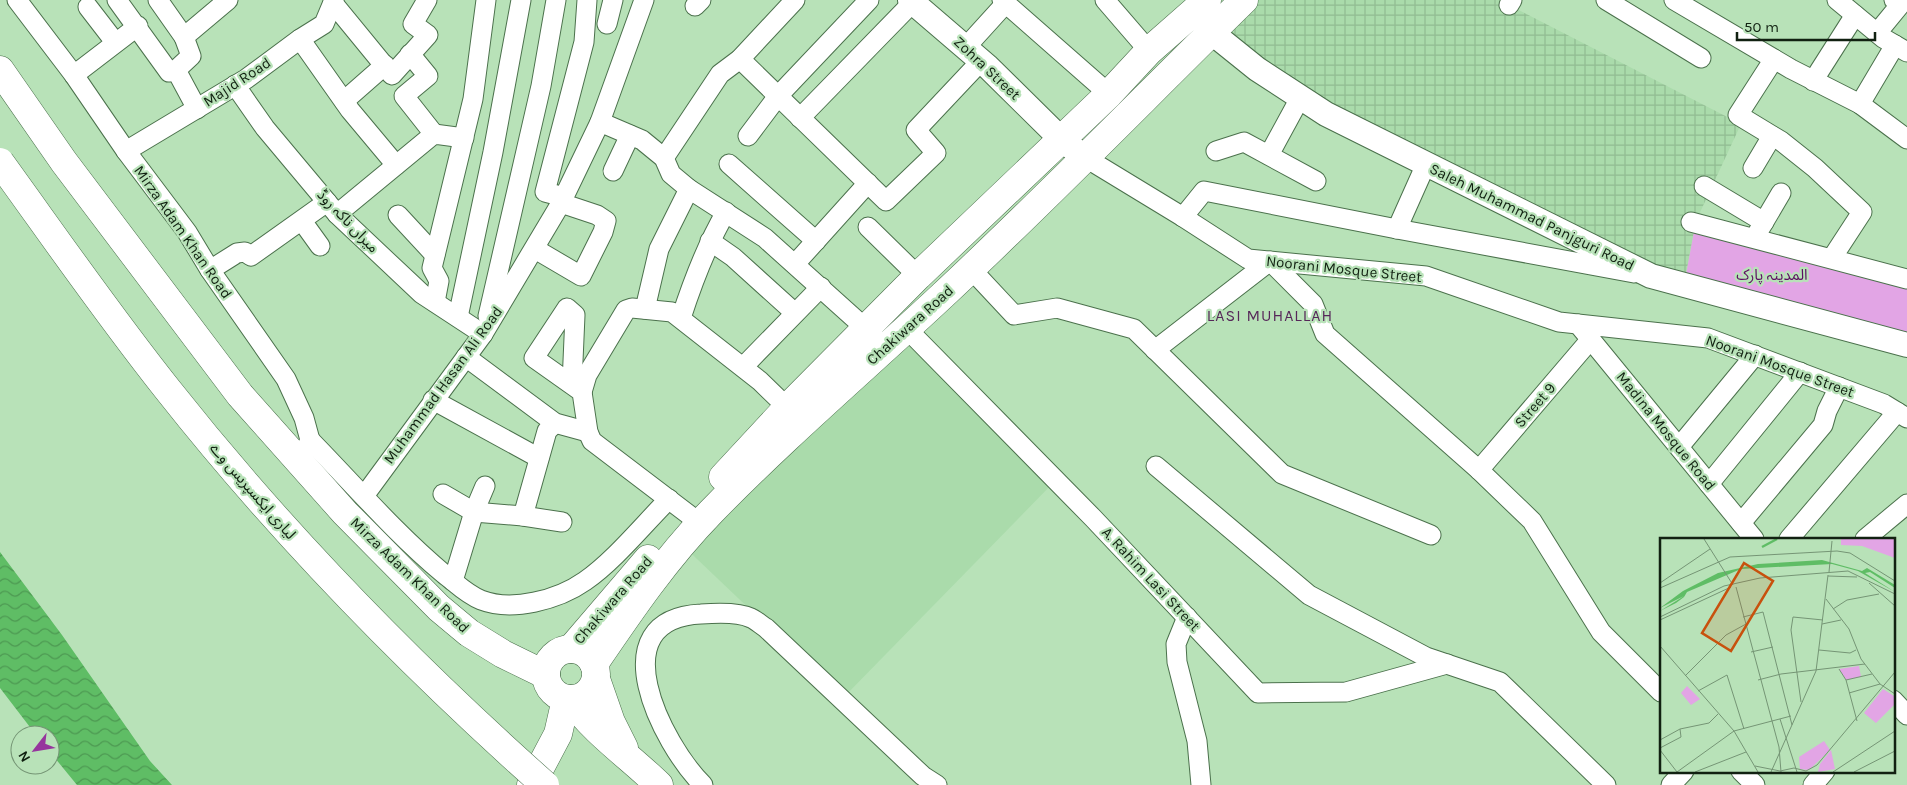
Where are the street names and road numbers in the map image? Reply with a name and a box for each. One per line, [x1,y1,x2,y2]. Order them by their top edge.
street label: Zohra Street [950,33,1024,104]
street label: Majid Road [200,53,274,111]
street label: Saleh Muhammad Panjguri Road [1427,159,1637,275]
street label: Mirza Adam Khan Road [130,162,236,302]
street label: میراں ناکہ روڈ [313,186,383,256]
street label: Noorani Mosque Street [1265,252,1423,286]
street label: Chakiwara Road [863,281,957,369]
street label: Muhammad Hasan Ali Road [380,303,506,467]
street label: Noorani Mosque Street [1703,331,1857,401]
street label: Madina Mosque Road [1613,368,1719,494]
street label: Street 9 [1511,379,1559,431]
street label: لیاری ایکسپریس وے [205,439,300,544]
street label: Mirza Adam Khan Road [347,513,473,637]
street label: A. Rahim Lasi Street [1098,523,1204,635]
street label: Chakiwara Road [570,552,656,648]

